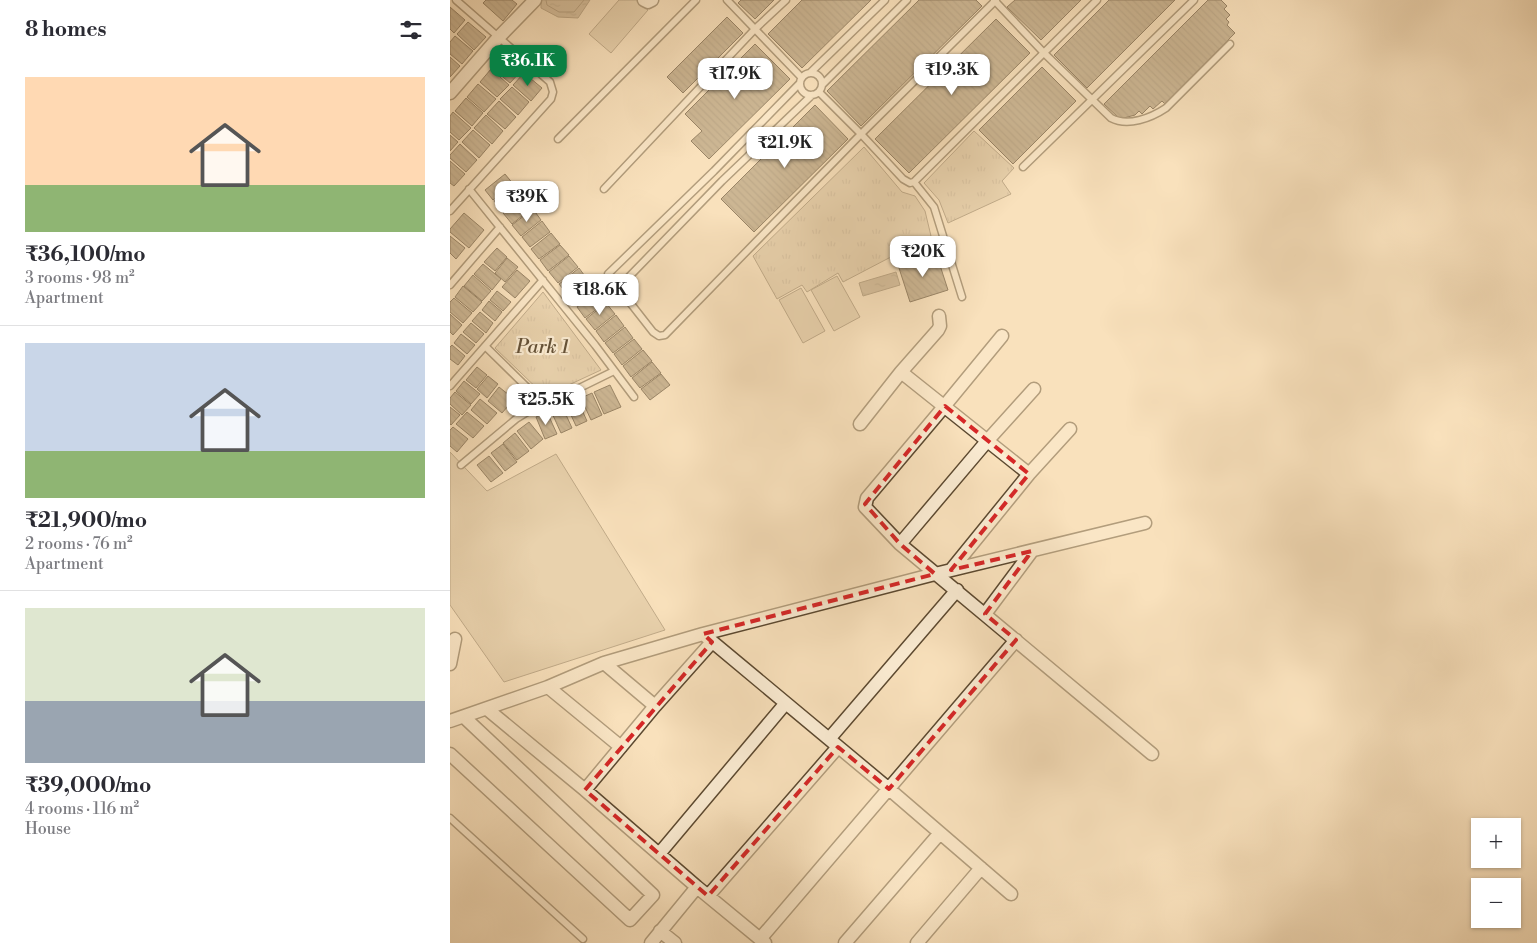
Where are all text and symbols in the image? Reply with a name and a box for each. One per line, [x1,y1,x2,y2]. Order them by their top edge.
icon: filters [397,16,425,44]
text: 8 homes [25,17,107,43]
pin: ₹36.1K [487,44,569,87]
text: ₹36.1K [501,51,555,71]
pin: ₹19.3K [911,54,993,96]
pin: ₹17.9K [694,58,776,100]
text: ₹19.3K [925,60,979,80]
text: ₹17.9K [709,64,761,84]
icon: home [180,110,270,200]
pin: ₹21.9K [744,126,826,169]
text: ₹21.9K [757,133,813,153]
pin: ₹39K [497,180,557,223]
text: ₹39K [506,187,548,207]
pin: ₹20K [893,236,953,278]
text: ₹36,100/mo [25,242,146,268]
text: ₹20K [901,242,945,262]
text: 3 rooms · 98 m² [25,268,135,288]
pin: ₹18.6K [559,274,641,316]
text: ₹18.6K [573,280,627,300]
text: Apartment [25,288,104,308]
park label: Park 1 [515,335,569,360]
icon: home [180,375,270,465]
pin: ₹25.5K [505,384,587,426]
text: ₹25.5K [518,390,574,410]
text: ₹21,900/mo [25,508,147,534]
text: 2 rooms · 76 m² [25,534,133,554]
text: Apartment [25,554,104,574]
icon: home [180,640,270,730]
text: ₹39,000/mo [25,773,151,799]
text: 4 rooms · 116 m² [25,799,139,819]
map controls [1471,818,1521,928]
button: + [1471,818,1521,868]
text: House [25,819,71,839]
button: − [1471,878,1521,928]

